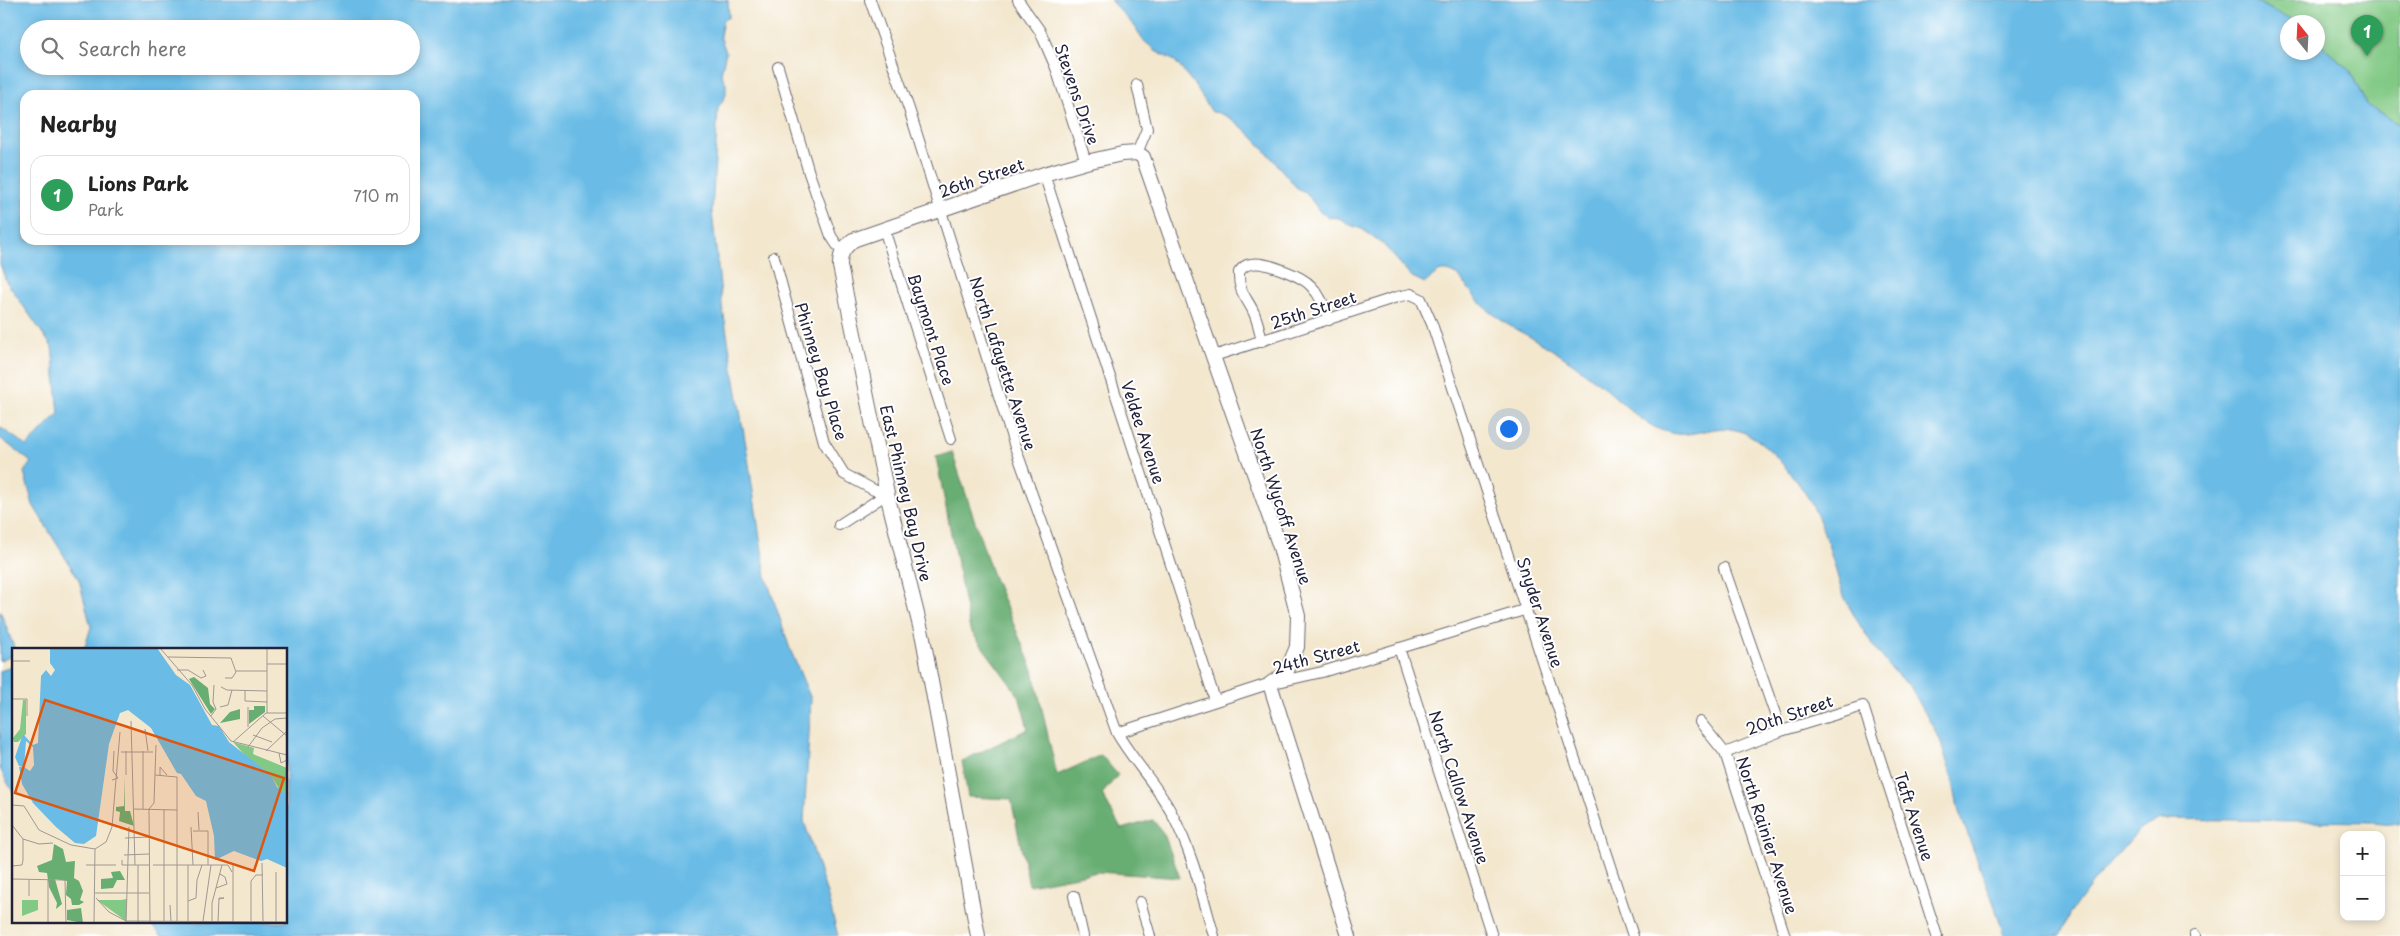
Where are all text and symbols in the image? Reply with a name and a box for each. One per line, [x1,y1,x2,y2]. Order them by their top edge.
north arrow [2280,15,2325,60]
pin: 1 [2351,15,2383,56]
search box [20,20,420,75]
icon: search [38,34,66,62]
text: Search here [78,34,187,62]
street label: Stevens Drive [1050,40,1106,148]
text: Nearby [40,107,117,139]
street label: 26th Street [935,151,1027,203]
text: Lions Park [88,169,189,197]
text: 1 [53,183,61,207]
text: 710 m [353,183,399,207]
text: Park [88,197,124,221]
street label: Baymont Place [903,270,961,388]
street label: North Lafayette Avenue [965,273,1043,453]
street label: 25th Street [1267,284,1359,334]
street label: Phinney Bay Place [790,299,854,443]
street label: Veldee Avenue [1116,377,1172,487]
street label: East Phinney Bay Drive [875,402,939,584]
your location [1496,416,1522,442]
street label: North Wycoff Avenue [1245,425,1319,588]
street label: Snyder Avenue [1512,554,1570,671]
street label: 24th Street [1270,633,1363,679]
inset map [12,648,288,924]
street label: 20th Street [1742,688,1836,740]
street label: North Callow Avenue [1424,707,1496,867]
street label: North Rainier Avenue [1731,753,1805,917]
street label: Taft Avenue [1889,768,1941,864]
map controls [2340,831,2385,921]
button: + [2340,831,2385,876]
button: − [2340,876,2385,921]

